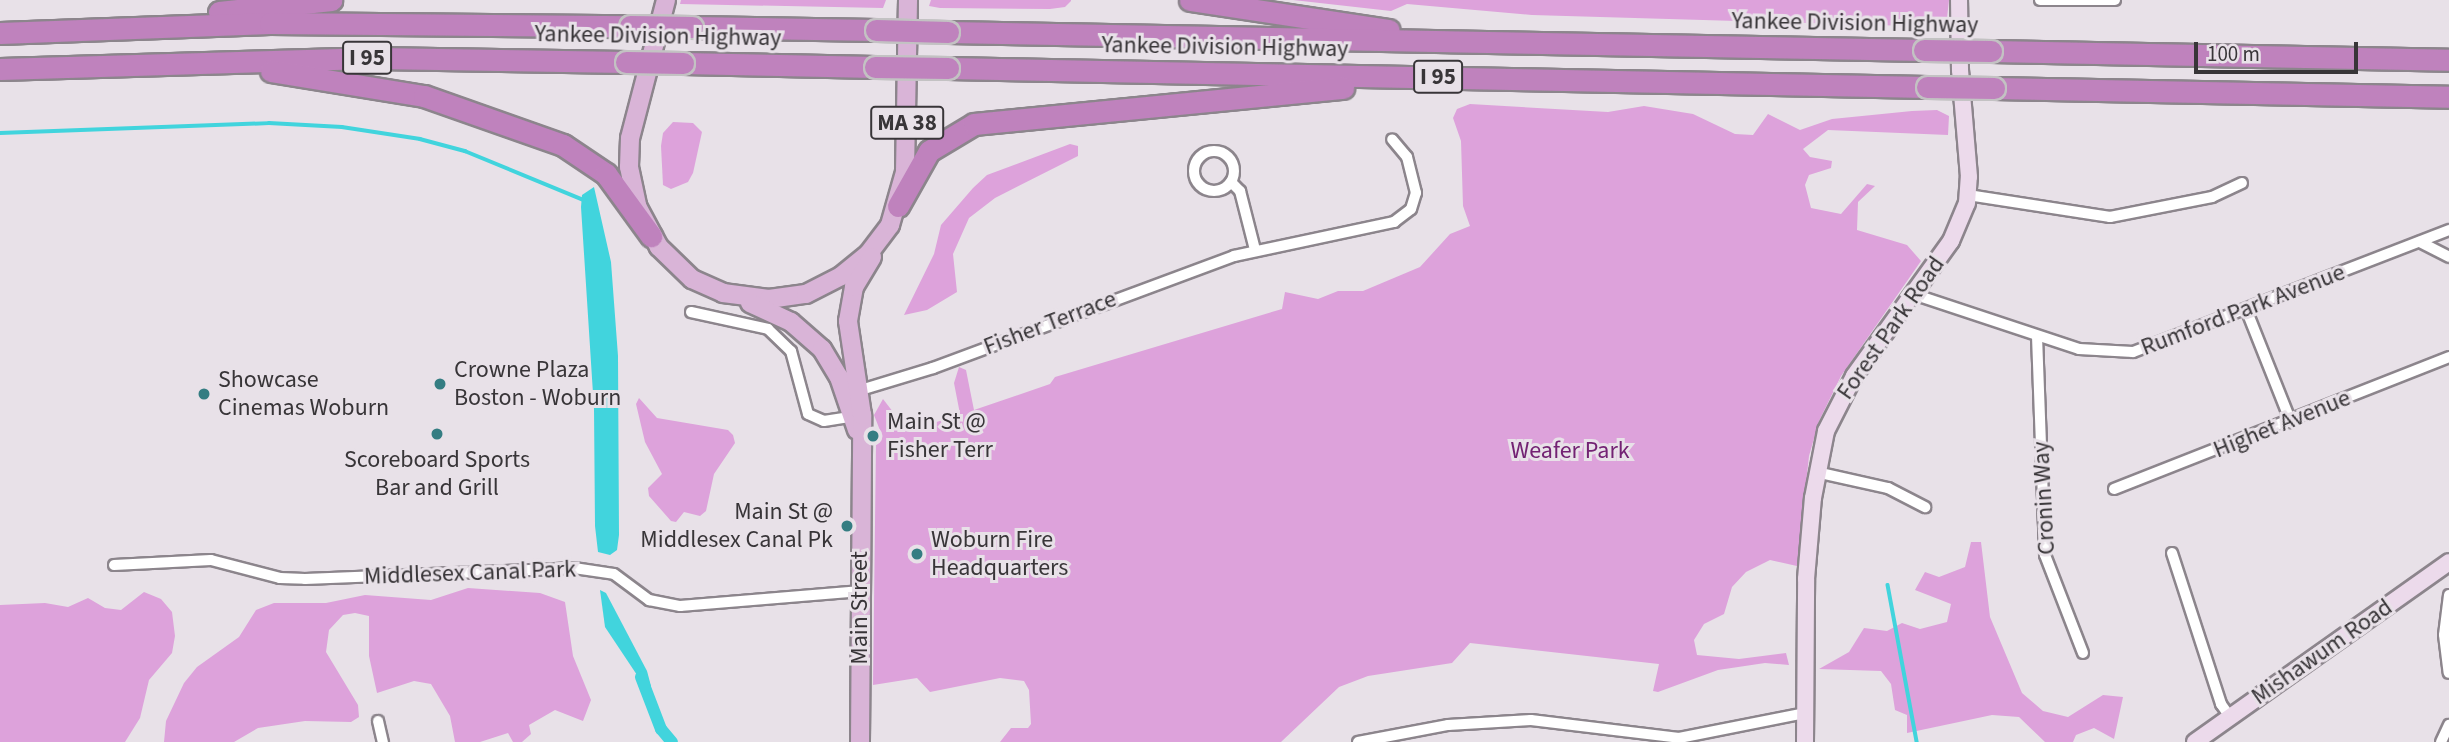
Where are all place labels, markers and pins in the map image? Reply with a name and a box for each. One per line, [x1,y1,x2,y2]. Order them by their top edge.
place label: Crowne Plaza Boston - Woburn [454,356,621,412]
place label: Showcase Cinemas Woburn [218,366,389,422]
marker: Crowne Plaza Boston - Woburn [432,376,448,392]
marker: Showcase Cinemas Woburn [196,386,212,402]
place label: Main St @ Fisher Terr [887,408,993,464]
marker: Scoreboard Sports Bar and Grill [429,426,445,442]
marker: Main St @ Fisher Terr [865,428,881,444]
place label: Scoreboard Sports Bar and Grill [344,446,530,502]
place label: Main St @ Middlesex Canal Pk [640,498,833,554]
marker: Main St @ Middlesex Canal Pk [839,518,855,534]
place label: Woburn Fire Headquarters [931,526,1068,582]
marker: Woburn Fire Headquarters [909,546,925,562]

